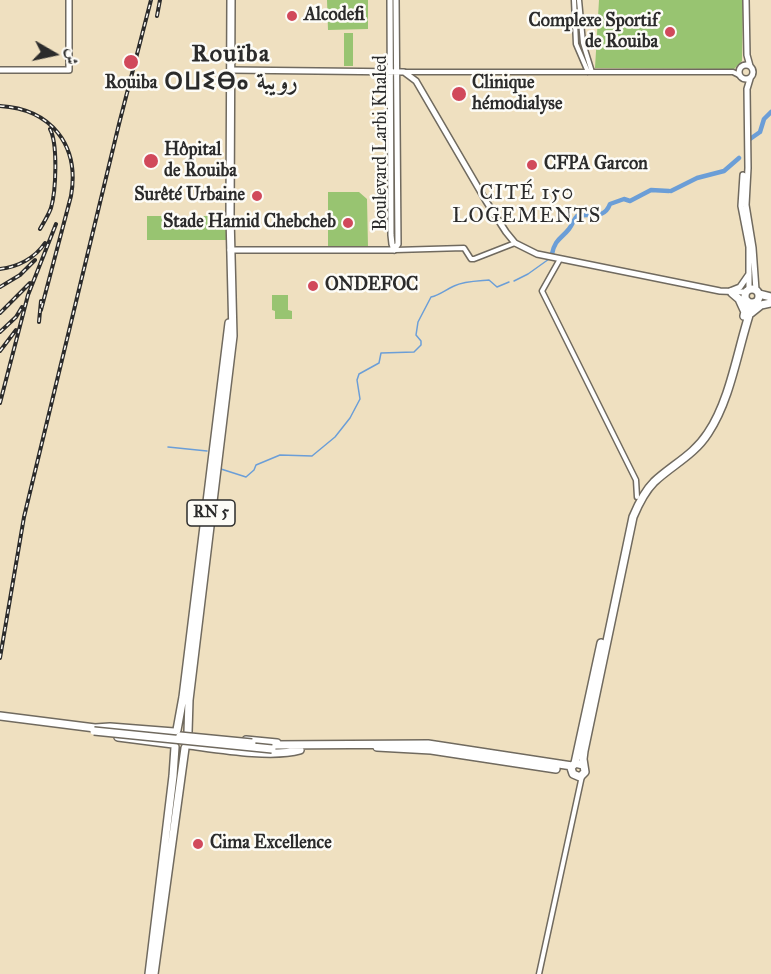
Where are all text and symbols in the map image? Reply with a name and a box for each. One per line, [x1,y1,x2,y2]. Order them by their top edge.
place label: Alcodefi [304,5,365,27]
marker: Alcodefi [285,9,299,23]
place label: Complexe Sportif de Rouiba [528,11,658,54]
north arrow [24,24,84,84]
marker: Complexe Sportif de Rouiba [663,25,677,39]
district label: Rouïba ⵔⵡⵉⴱⴰ رويبة [169,41,293,97]
text: ش [62,48,83,66]
marker: Rouiba [122,53,140,71]
street label: Boulevard Larbi Khaled [371,55,393,231]
place label: Rouiba [105,73,157,95]
place label: Clinique hémodialyse [472,73,562,116]
marker: Clinique hémodialyse [450,85,468,103]
place label: Hôpital de Rouiba [164,140,237,182]
marker: Hôpital de Rouiba [142,152,160,170]
place label: CFPA Garcon [544,154,648,176]
marker: CFPA Garcon [525,158,539,172]
district label: CITÉ 150 LOGEMENTS [452,182,602,229]
place label: Surêté Urbaine [134,185,245,207]
marker: Surêté Urbaine [250,189,264,203]
place label: Stade Hamid Chebcheb [163,212,336,234]
marker: Stade Hamid Chebcheb [341,216,355,230]
place label: ONDEFOC [325,275,418,297]
marker: ONDEFOC [306,279,320,293]
road number: RN 5 [187,500,235,526]
place label: Cima Excellence [210,833,332,855]
marker: Cima Excellence [191,837,205,851]

